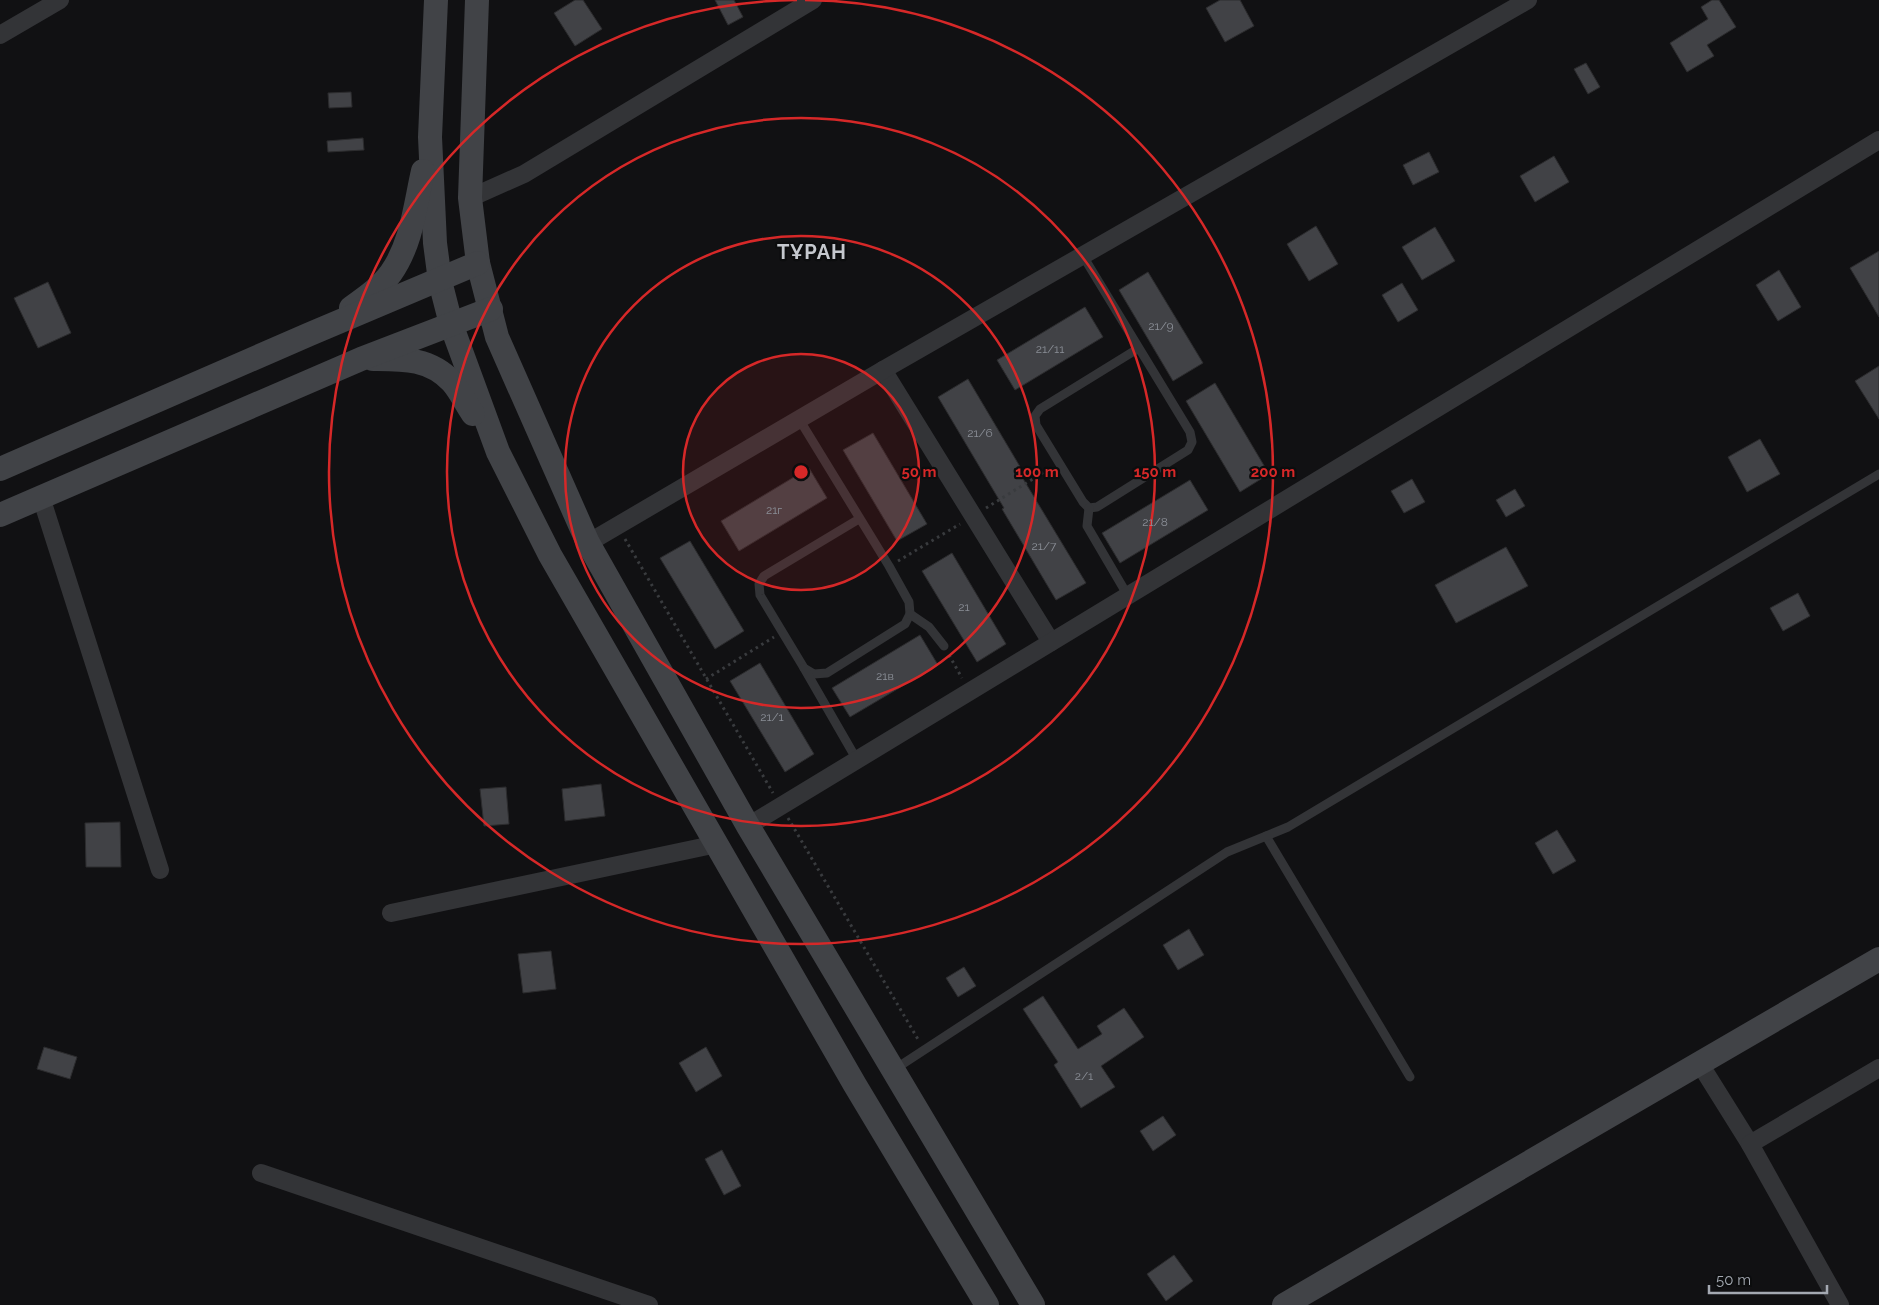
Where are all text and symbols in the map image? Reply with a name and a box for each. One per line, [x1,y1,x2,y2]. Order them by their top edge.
district label: ТҰРАН [777,240,847,264]
house number: 21/9 [1148,319,1174,333]
house number: 21/11 [1036,342,1064,356]
house number: 21/6 [967,426,993,440]
centre of rings [792,463,810,481]
text: 50 m [901,463,937,481]
text: 100 m [1015,463,1059,481]
text: 150 m [1134,463,1176,481]
text: 200 m [1251,463,1295,481]
house number: 21г [766,503,782,517]
house number: 21/8 [1142,515,1168,529]
house number: 21/7 [1031,539,1057,553]
house number: 21 [958,600,970,614]
house number: 21в [876,669,894,683]
house number: 21/1 [760,710,784,724]
house number: 2/1 [1075,1069,1093,1083]
scale bar [1709,1262,1826,1294]
text: 50 m [1716,1271,1751,1289]

